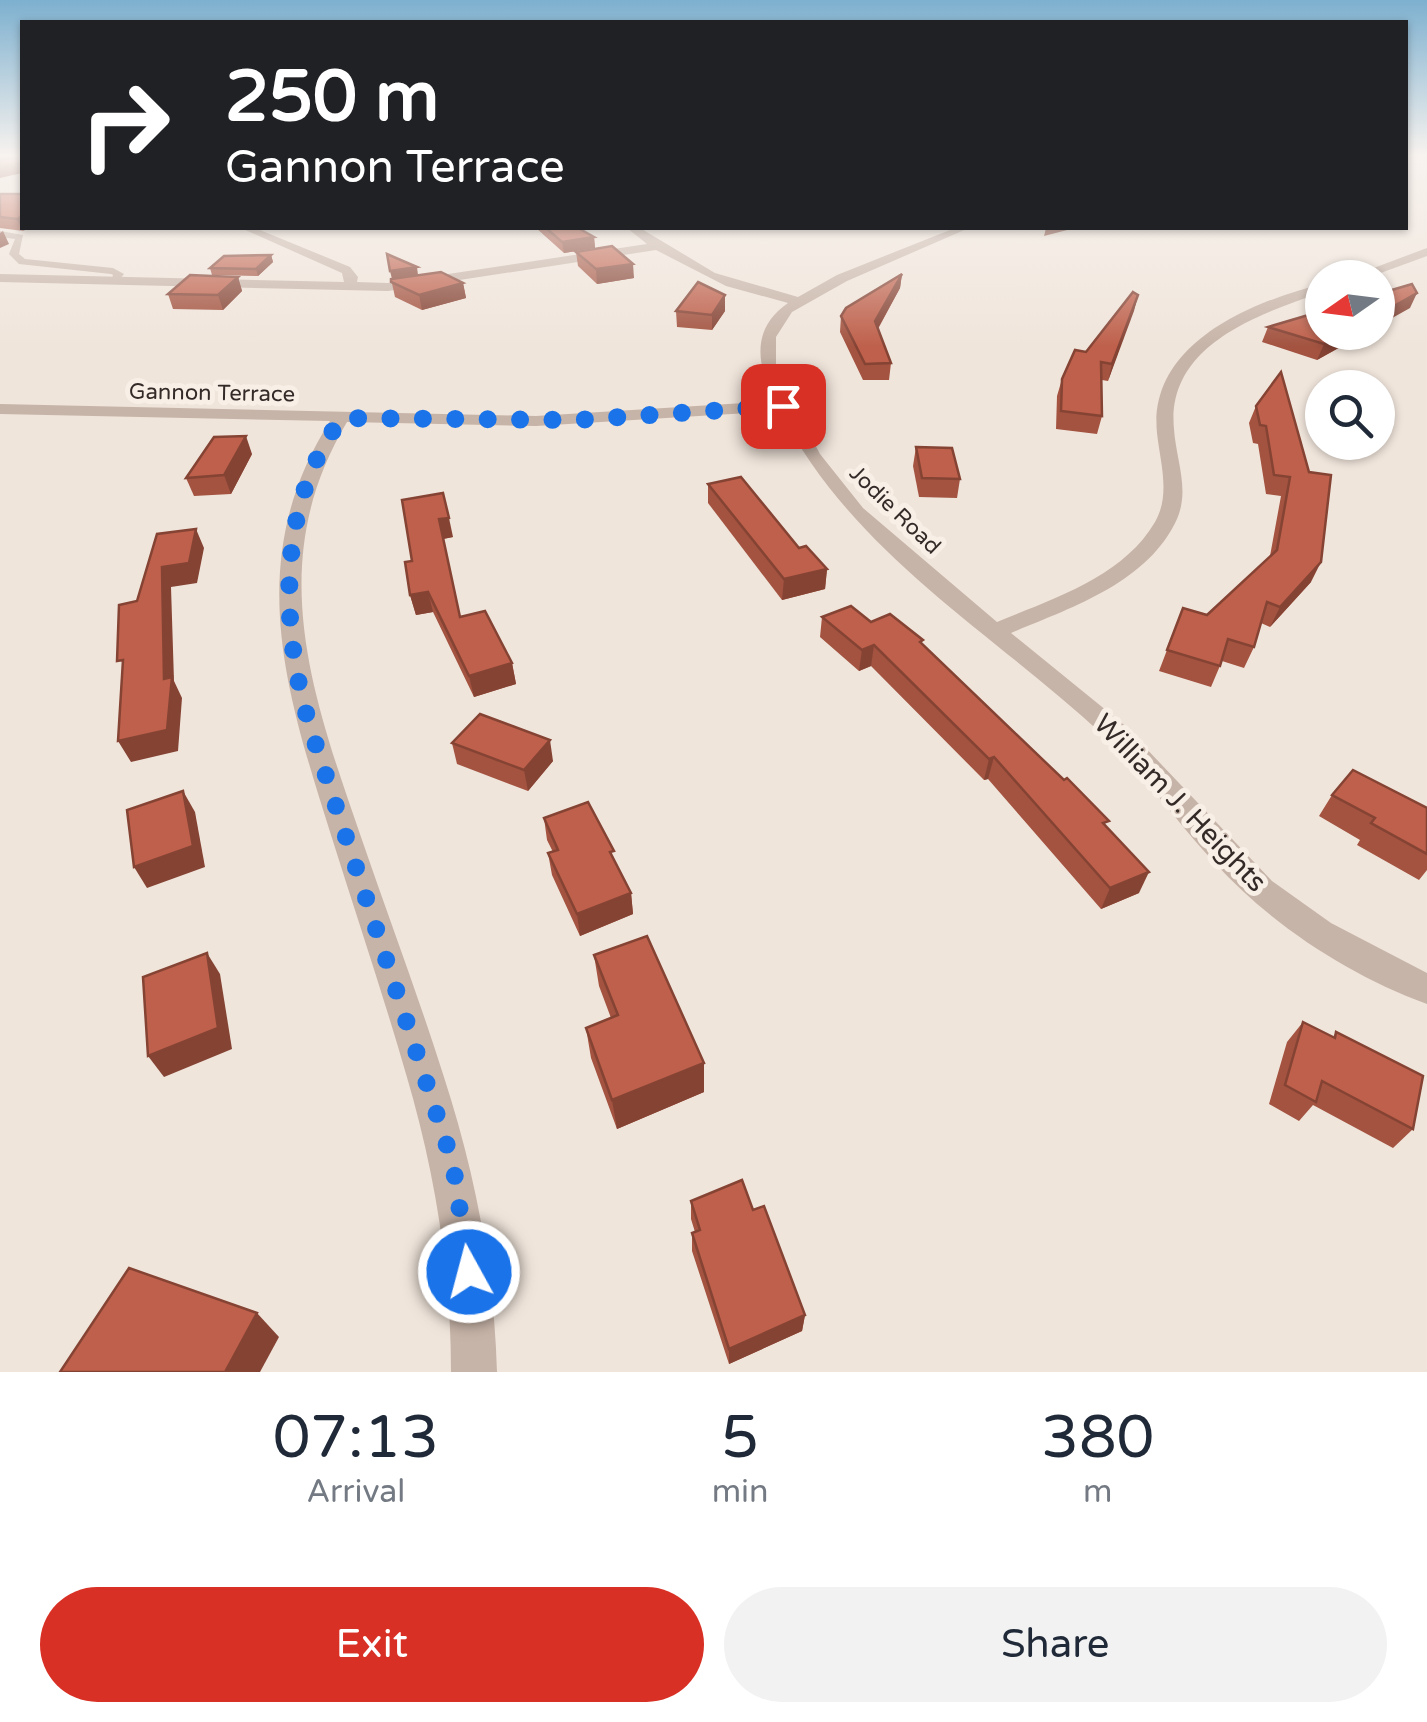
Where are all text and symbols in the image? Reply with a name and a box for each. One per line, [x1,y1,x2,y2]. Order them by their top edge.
text: 250 m [225,56,439,140]
icon: right [60,60,190,190]
text: Gannon Terrace [225,141,565,195]
north arrow [1305,260,1395,350]
map controls [1305,260,1395,460]
pin [741,364,826,449]
button: search [1305,370,1395,460]
street label: Gannon Terrace [129,379,295,407]
icon: arrive [756,379,811,434]
street label: Jodie Road [844,460,946,560]
street label: William J. Heights [1086,707,1274,899]
position arrow [417,1220,521,1324]
text: 07:13 [273,1402,439,1474]
text: 5 [721,1402,759,1474]
text: 380 [1041,1402,1154,1474]
text: Arrival [306,1473,405,1511]
text: min [712,1473,769,1511]
text: m [1083,1473,1112,1511]
button: Exit [40,1587,704,1702]
button: Share [724,1587,1387,1702]

